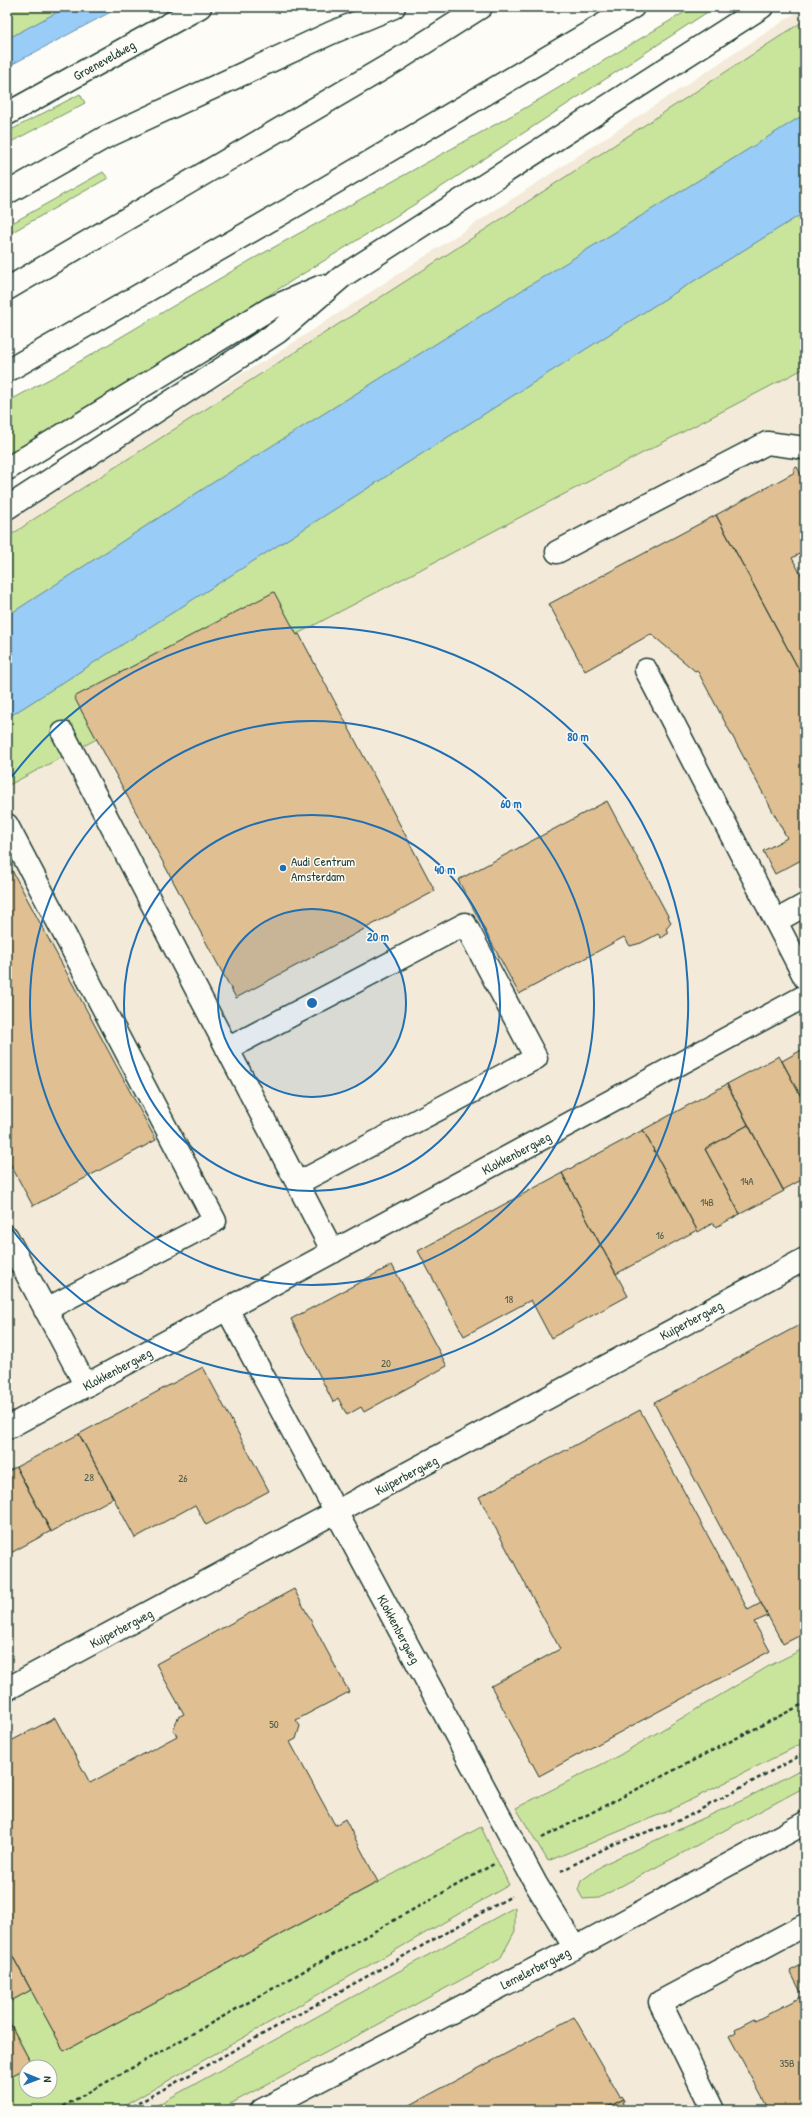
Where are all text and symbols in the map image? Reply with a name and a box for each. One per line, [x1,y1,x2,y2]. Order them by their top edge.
street label: Groeneveldweg [70,35,139,84]
text: 80 m [567,728,589,745]
text: 60 m [500,795,522,812]
place label: Audi Centrum Amsterdam [291,852,355,885]
text: 40 m [435,861,455,878]
marker: Audi Centrum Amsterdam [278,863,288,873]
text: 20 m [367,928,389,945]
centre of rings [305,996,319,1010]
street label: Klokkenbergweg [478,1127,554,1179]
house number: 14A [740,1174,754,1188]
house number: 14B [700,1195,714,1209]
house number: 16 [656,1228,665,1242]
house number: 18 [505,1292,514,1306]
street label: Kuiperbergweg [656,1296,726,1344]
street label: Klokkenbergweg [79,1343,155,1395]
house number: 20 [381,1356,391,1370]
street label: Kuiperbergweg [371,1451,441,1499]
house number: 28 [84,1470,94,1484]
house number: 26 [178,1471,188,1485]
street label: Klokkenbergweg [373,1591,425,1667]
street label: Kuiperbergweg [86,1604,156,1652]
house number: 50 [269,1717,279,1731]
street label: Lemelerbergweg [497,1943,573,1993]
house number: 35B [779,2056,795,2070]
north arrow [18,2059,58,2099]
text: N [41,2076,55,2082]

